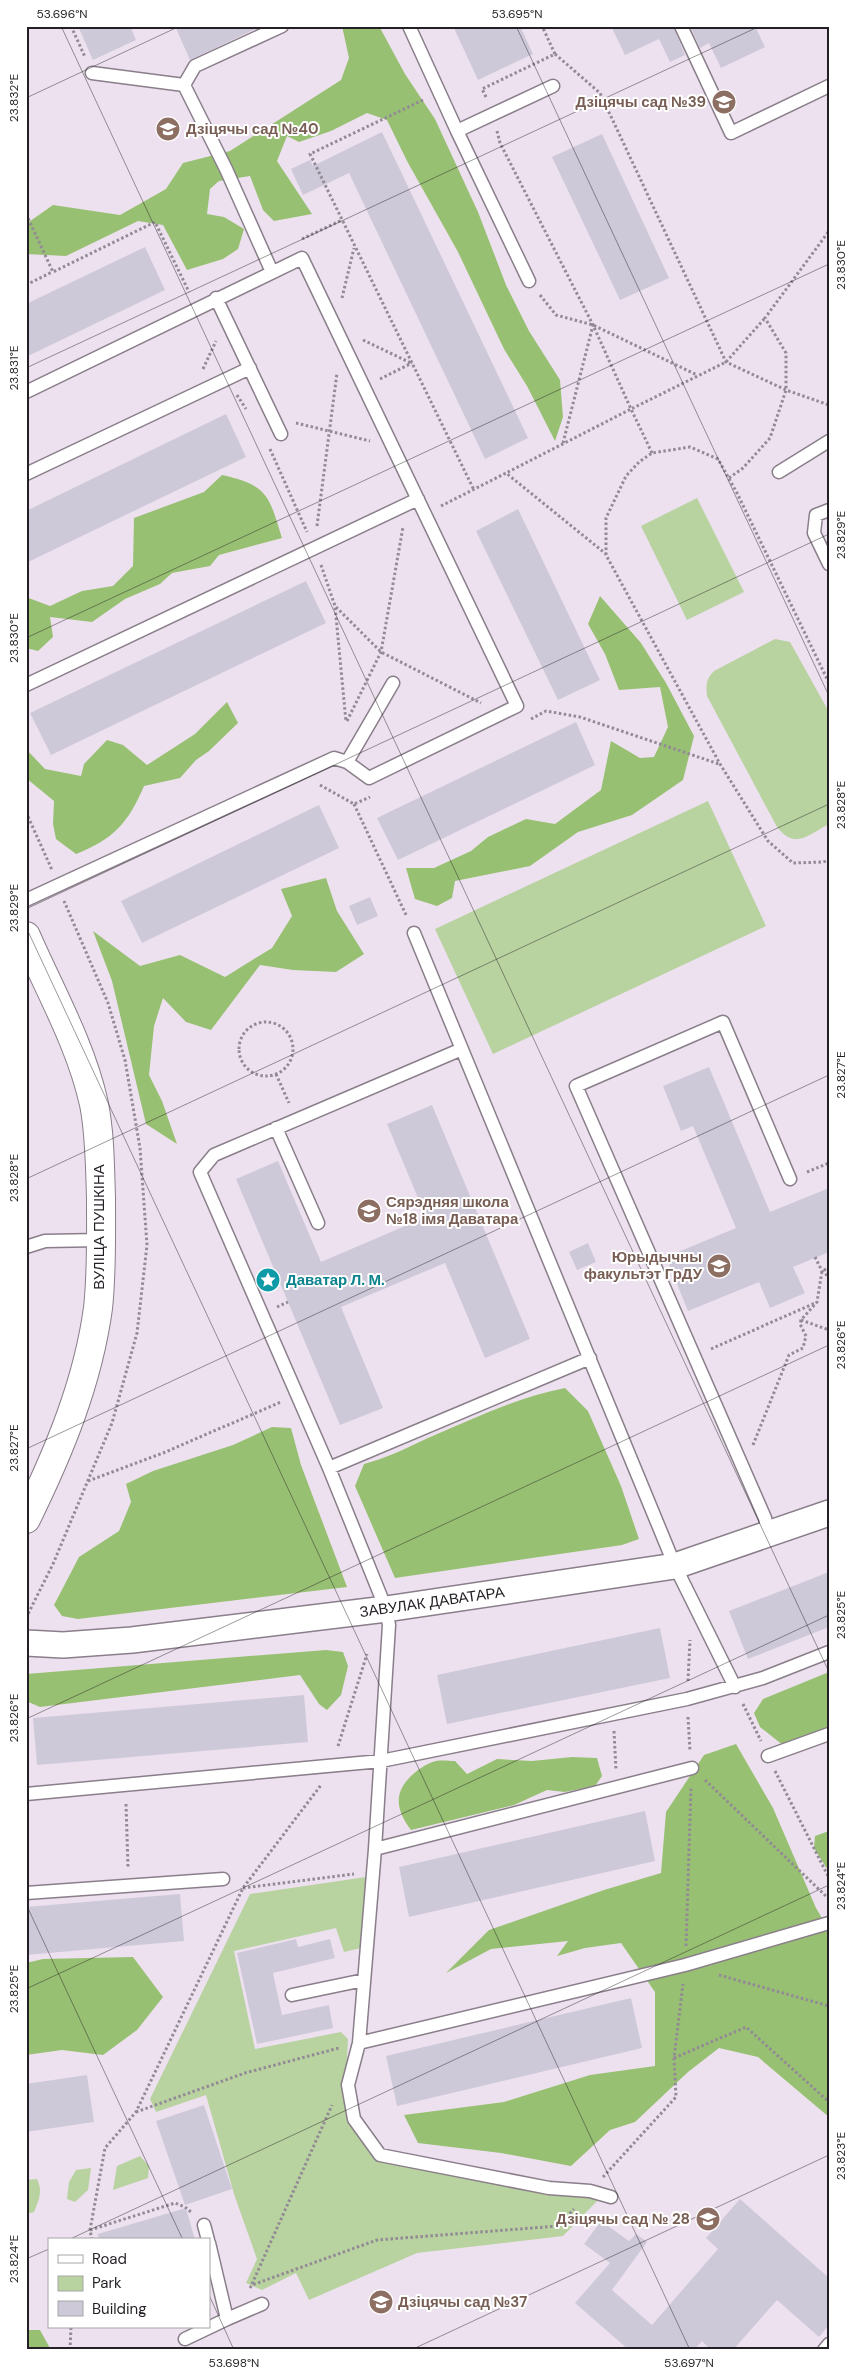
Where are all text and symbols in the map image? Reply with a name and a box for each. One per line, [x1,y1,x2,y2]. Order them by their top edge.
text: 53.696°N [36,6,88,22]
text: 53.695°N [492,6,543,22]
text: 23.832°E [6,73,22,122]
school or university icon: Дзіцячы сад №39 [711,89,737,115]
place label: Дзіцячы сад №39 [575,92,706,112]
school or university icon: Дзіцячы сад №40 [155,116,181,142]
place label: Дзіцячы сад №40 [186,119,319,139]
text: 23.830°E [833,240,849,290]
text: 23.831°E [6,345,22,391]
text: 23.829°E [833,510,849,559]
text: 23.830°E [6,613,22,663]
text: 23.828°E [833,781,849,829]
text: 23.829°E [6,883,22,932]
text: 23.827°E [833,1051,849,1099]
text: 23.828°E [6,1154,22,1202]
street label: ВУЛІЦА ПУШКІНА [89,1164,109,1290]
place label: Сярэдняя школа №18 імя Даватара [386,1192,519,1229]
school or university icon: Сярэдняя школа №18 імя Даватара [356,1198,382,1224]
place label: Юрыдычны факультэт ГрДУ [584,1247,703,1284]
school or university icon: Юрыдычны факультэт ГрДУ [706,1253,732,1279]
place icon: Даватар Л. М. [255,1267,281,1293]
place label: Даватар Л. М. [286,1270,385,1290]
text: 23.826°E [833,1320,849,1369]
text: 23.827°E [6,1424,22,1472]
street label: ЗАВУЛАК ДАВАТАРА [358,1582,506,1622]
text: 23.825°E [833,1590,849,1639]
text: 23.826°E [6,1693,22,1742]
text: 23.824°E [833,1862,849,1910]
text: 23.825°E [6,1964,22,2013]
text: 23.823°E [833,2132,849,2180]
school or university icon: Дзіцячы сад № 28 [695,2206,721,2232]
place label: Дзіцячы сад № 28 [556,2209,690,2229]
text: 23.824°E [6,2235,22,2283]
legend [48,2238,210,2328]
text: Road [92,2249,127,2269]
text: Park [92,2273,122,2293]
school or university icon: Дзіцячы сад №37 [368,2289,394,2315]
place label: Дзіцячы сад №37 [398,2292,527,2312]
text: Building [92,2299,147,2319]
text: 53.698°N [209,2355,259,2371]
text: 53.697°N [664,2355,714,2371]

